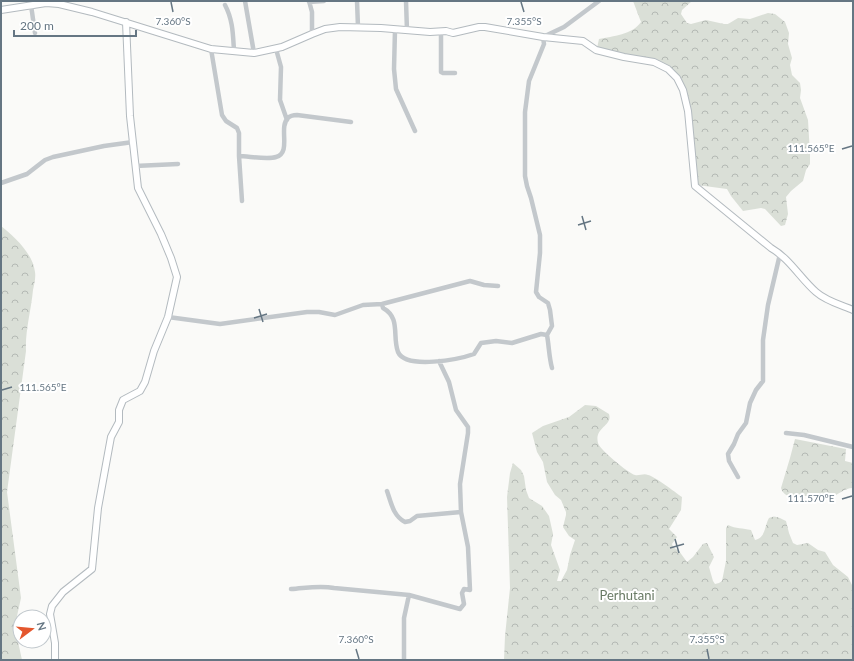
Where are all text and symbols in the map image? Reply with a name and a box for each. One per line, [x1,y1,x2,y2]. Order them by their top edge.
scale bar [14,12,136,38]
text: 7.360°S [155,15,191,27]
text: 7.355°S [506,15,542,27]
text: 200 m [20,18,54,33]
text: 111.565°E [787,142,835,154]
text: 111.565°E [19,381,67,393]
text: 111.570°E [787,492,835,504]
park label: Perhutani [599,587,655,603]
north arrow [12,609,52,649]
text: N [35,620,50,632]
text: 7.360°S [338,633,374,645]
text: 7.355°S [689,633,725,645]

